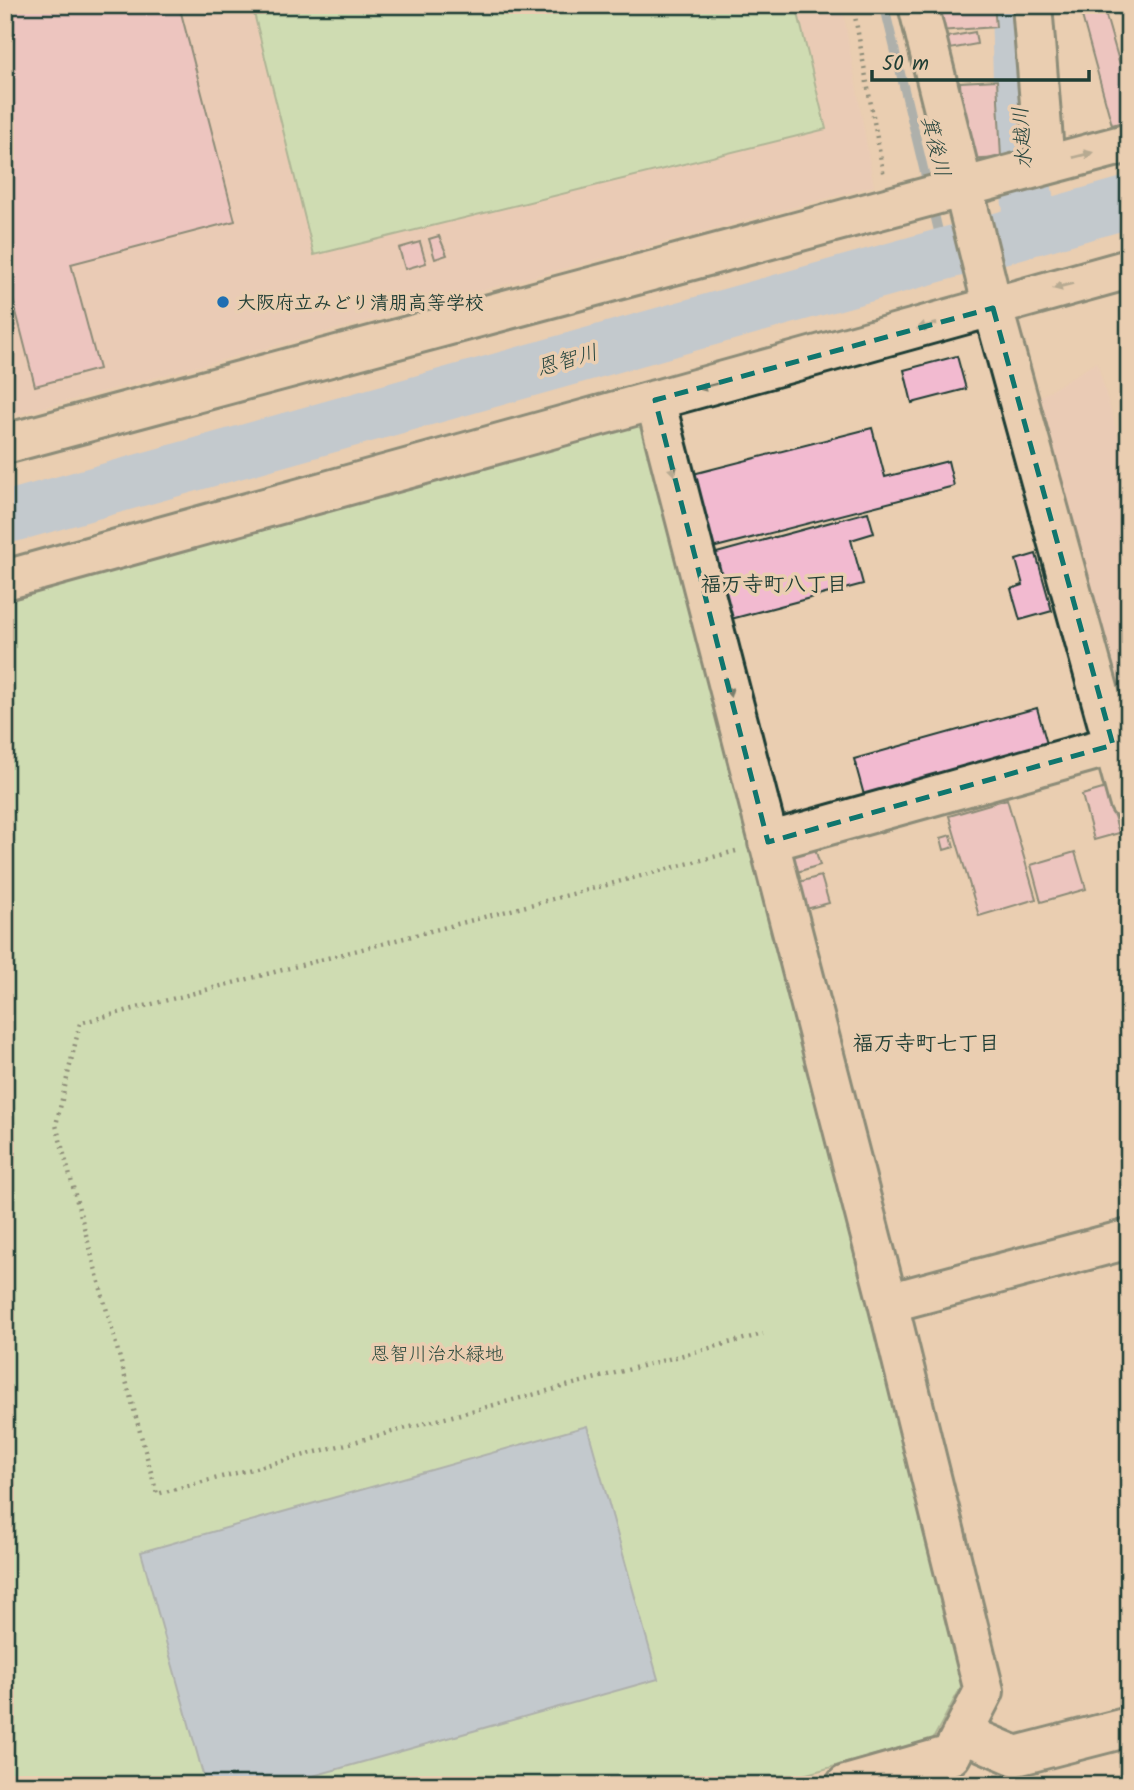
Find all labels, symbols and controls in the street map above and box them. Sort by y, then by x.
scale bar [872,38,1088,82]
text: 50 m [882,48,929,81]
water label: 水越川 [1005,105,1042,170]
water label: 箕後川 [911,112,958,181]
one-way arrow [1072,149,1094,160]
one-way arrow [1052,281,1074,292]
place label: 大阪府立みどり清朋高等学校 [237,289,484,319]
marker: 大阪府立みどり清朋高等学校 [215,294,231,310]
one-way arrow [916,321,938,332]
water label: 恩智川 [533,337,602,386]
one-way arrow [696,381,718,392]
one-way arrow [667,455,678,477]
district label: 福万寺町八丁目 [701,569,848,602]
one-way arrow [723,676,734,698]
district label: 福万寺町七丁目 [853,1028,1000,1061]
park label: 恩智川治水緑地 [370,1340,504,1370]

